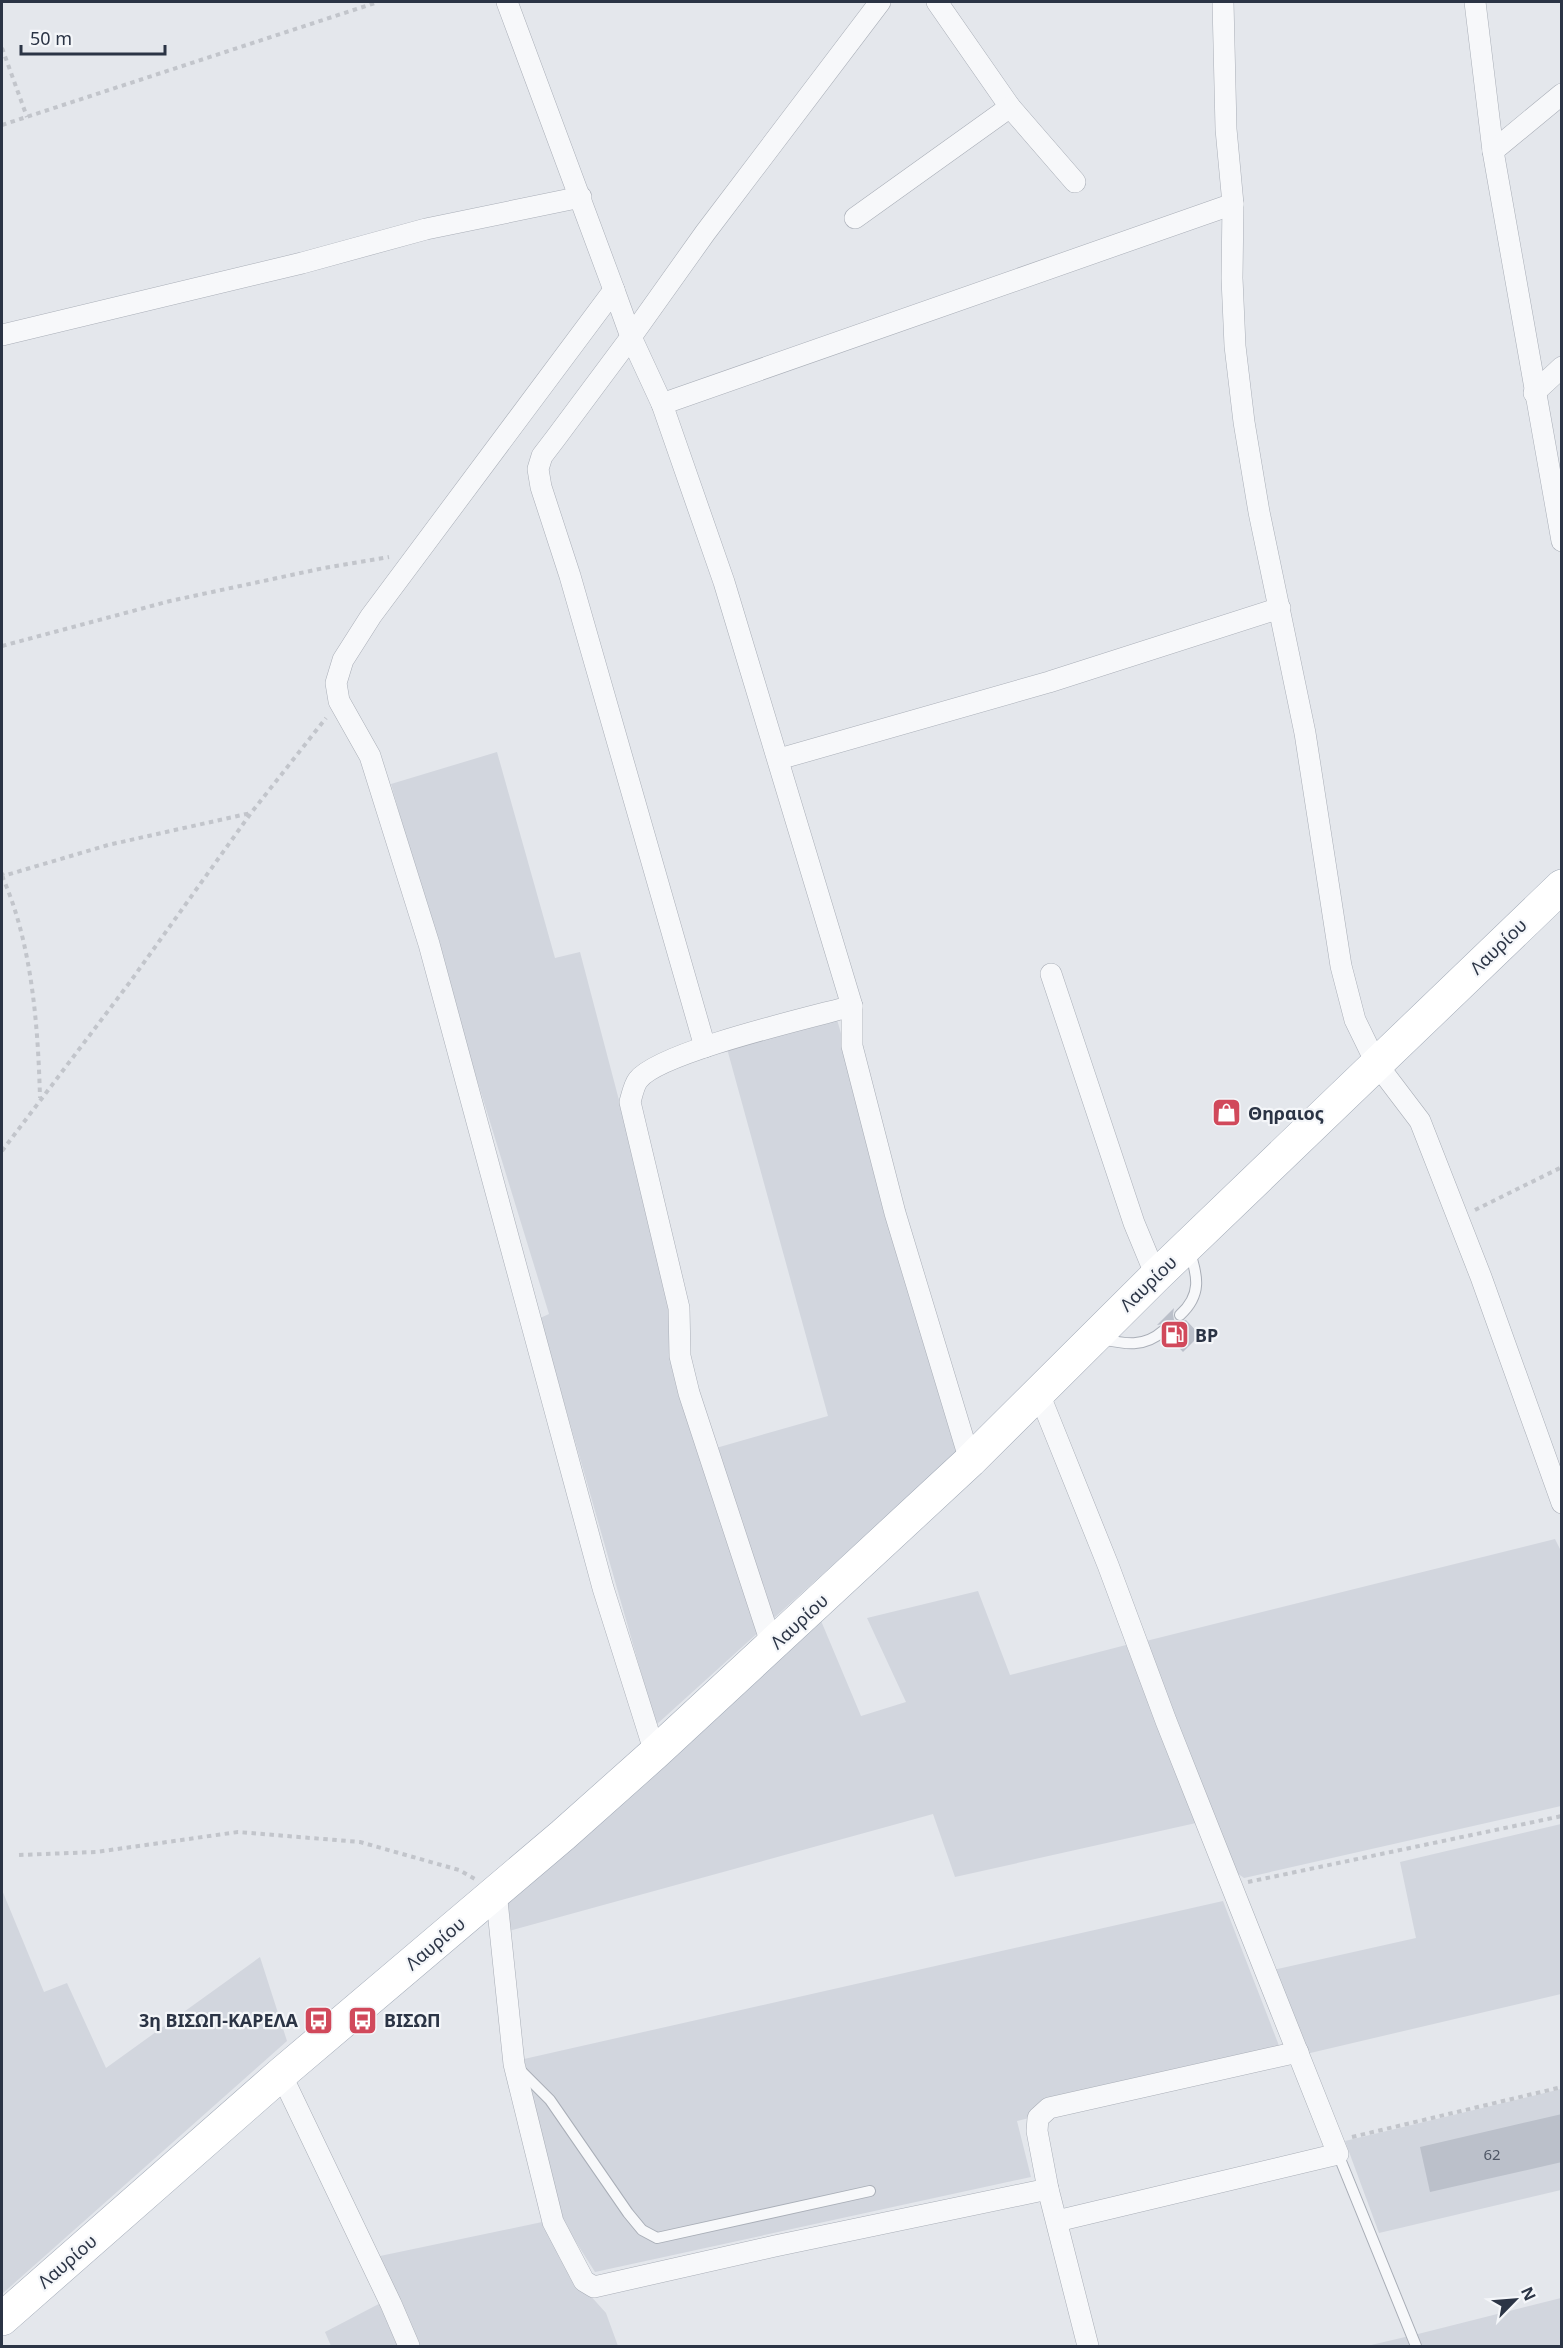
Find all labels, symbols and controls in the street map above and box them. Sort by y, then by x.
scale bar [21,18,165,56]
text: 50 m [30,26,72,50]
street label: Λαυρίου [1464,913,1532,979]
shop icon: Θηραιος [1211,1097,1243,1129]
place label: Θηραιος [1248,1101,1324,1125]
street label: Λαυρίου [1114,1250,1182,1316]
fuel station icon: BP [1158,1319,1190,1351]
place label: BP [1195,1323,1218,1347]
street label: Λαυρίου [765,1588,833,1654]
street label: Λαυρίου [400,1911,470,1975]
bus stop icon: 3η ΒΙΣΩΠ-ΚΑΡΕΛΑ [303,2004,335,2036]
bus stop icon: ΒΙΣΩΠ [347,2004,379,2036]
place label: 3η ΒΙΣΩΠ-ΚΑΡΕΛΑ [139,2008,299,2032]
place label: ΒΙΣΩΠ [384,2008,441,2032]
house number: 62 [1483,2144,1501,2164]
street label: Λαυρίου [32,2229,102,2293]
north arrow [1485,2270,1545,2330]
text: N [1516,2283,1541,2304]

